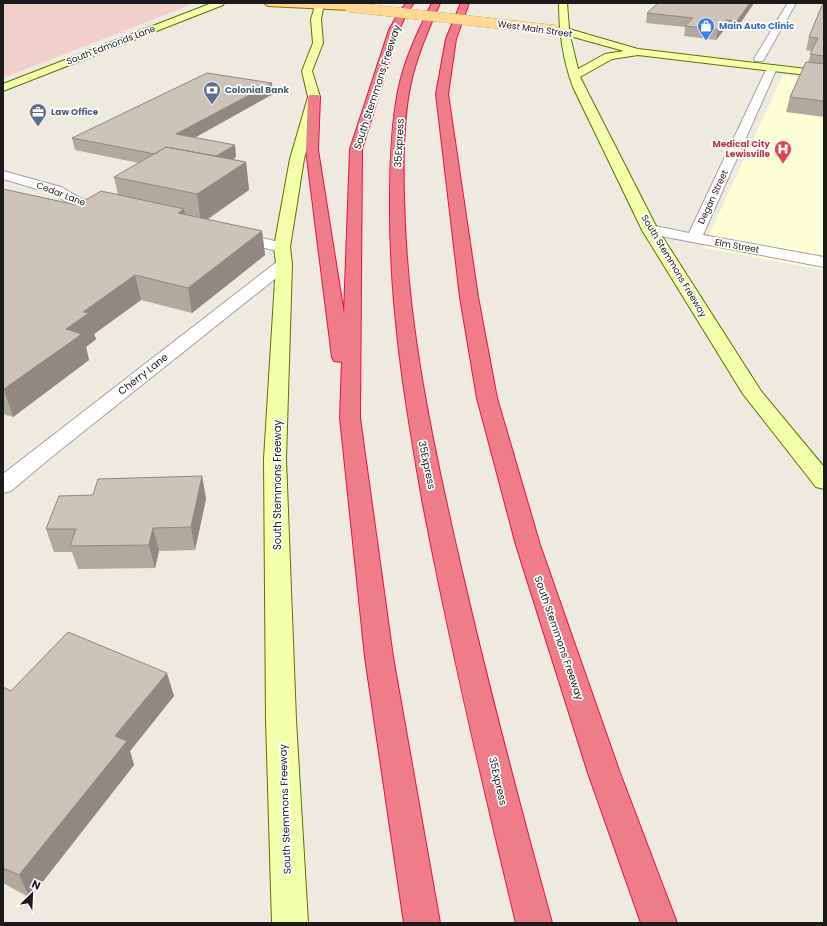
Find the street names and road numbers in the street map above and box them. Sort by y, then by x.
street label: West Main Street [497,18,573,40]
street label: South Edmonds Lane [65,22,158,67]
street label: South Stemmons Freeway [350,22,404,151]
street label: 35Express [390,118,408,168]
street label: Degan Street [695,168,731,226]
street label: Cedar Lane [35,179,88,209]
street label: South Stemmons Freeway [639,213,709,319]
street label: Elm Street [714,236,760,256]
street label: Cherry Lane [115,350,171,398]
street label: South Stemmons Freeway [270,420,285,550]
street label: 35Express [415,439,439,491]
street label: South Stemmons Freeway [531,574,587,702]
street label: South Stemmons Freeway [275,743,295,874]
street label: 35Express [485,755,511,807]

